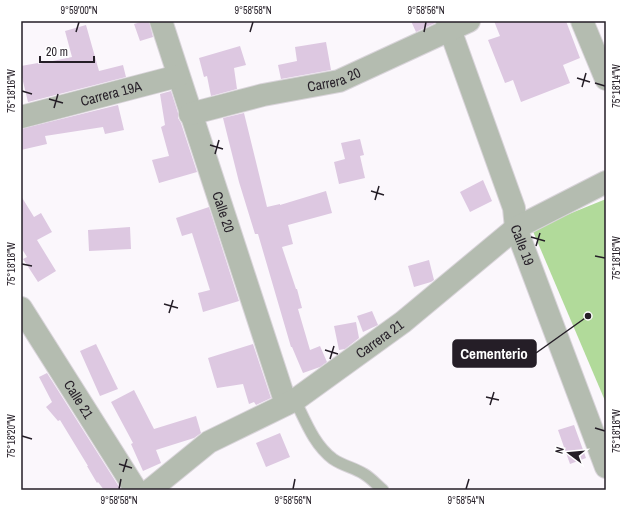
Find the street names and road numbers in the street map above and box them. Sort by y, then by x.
street label: Carrera 20 [306,63,363,96]
street label: Carrera 19A [78,77,144,110]
street label: Calle 20 [208,189,238,235]
street label: Calle 19 [507,222,538,268]
street label: Carrera 21 [352,315,408,362]
street label: Calle 21 [60,377,98,422]

